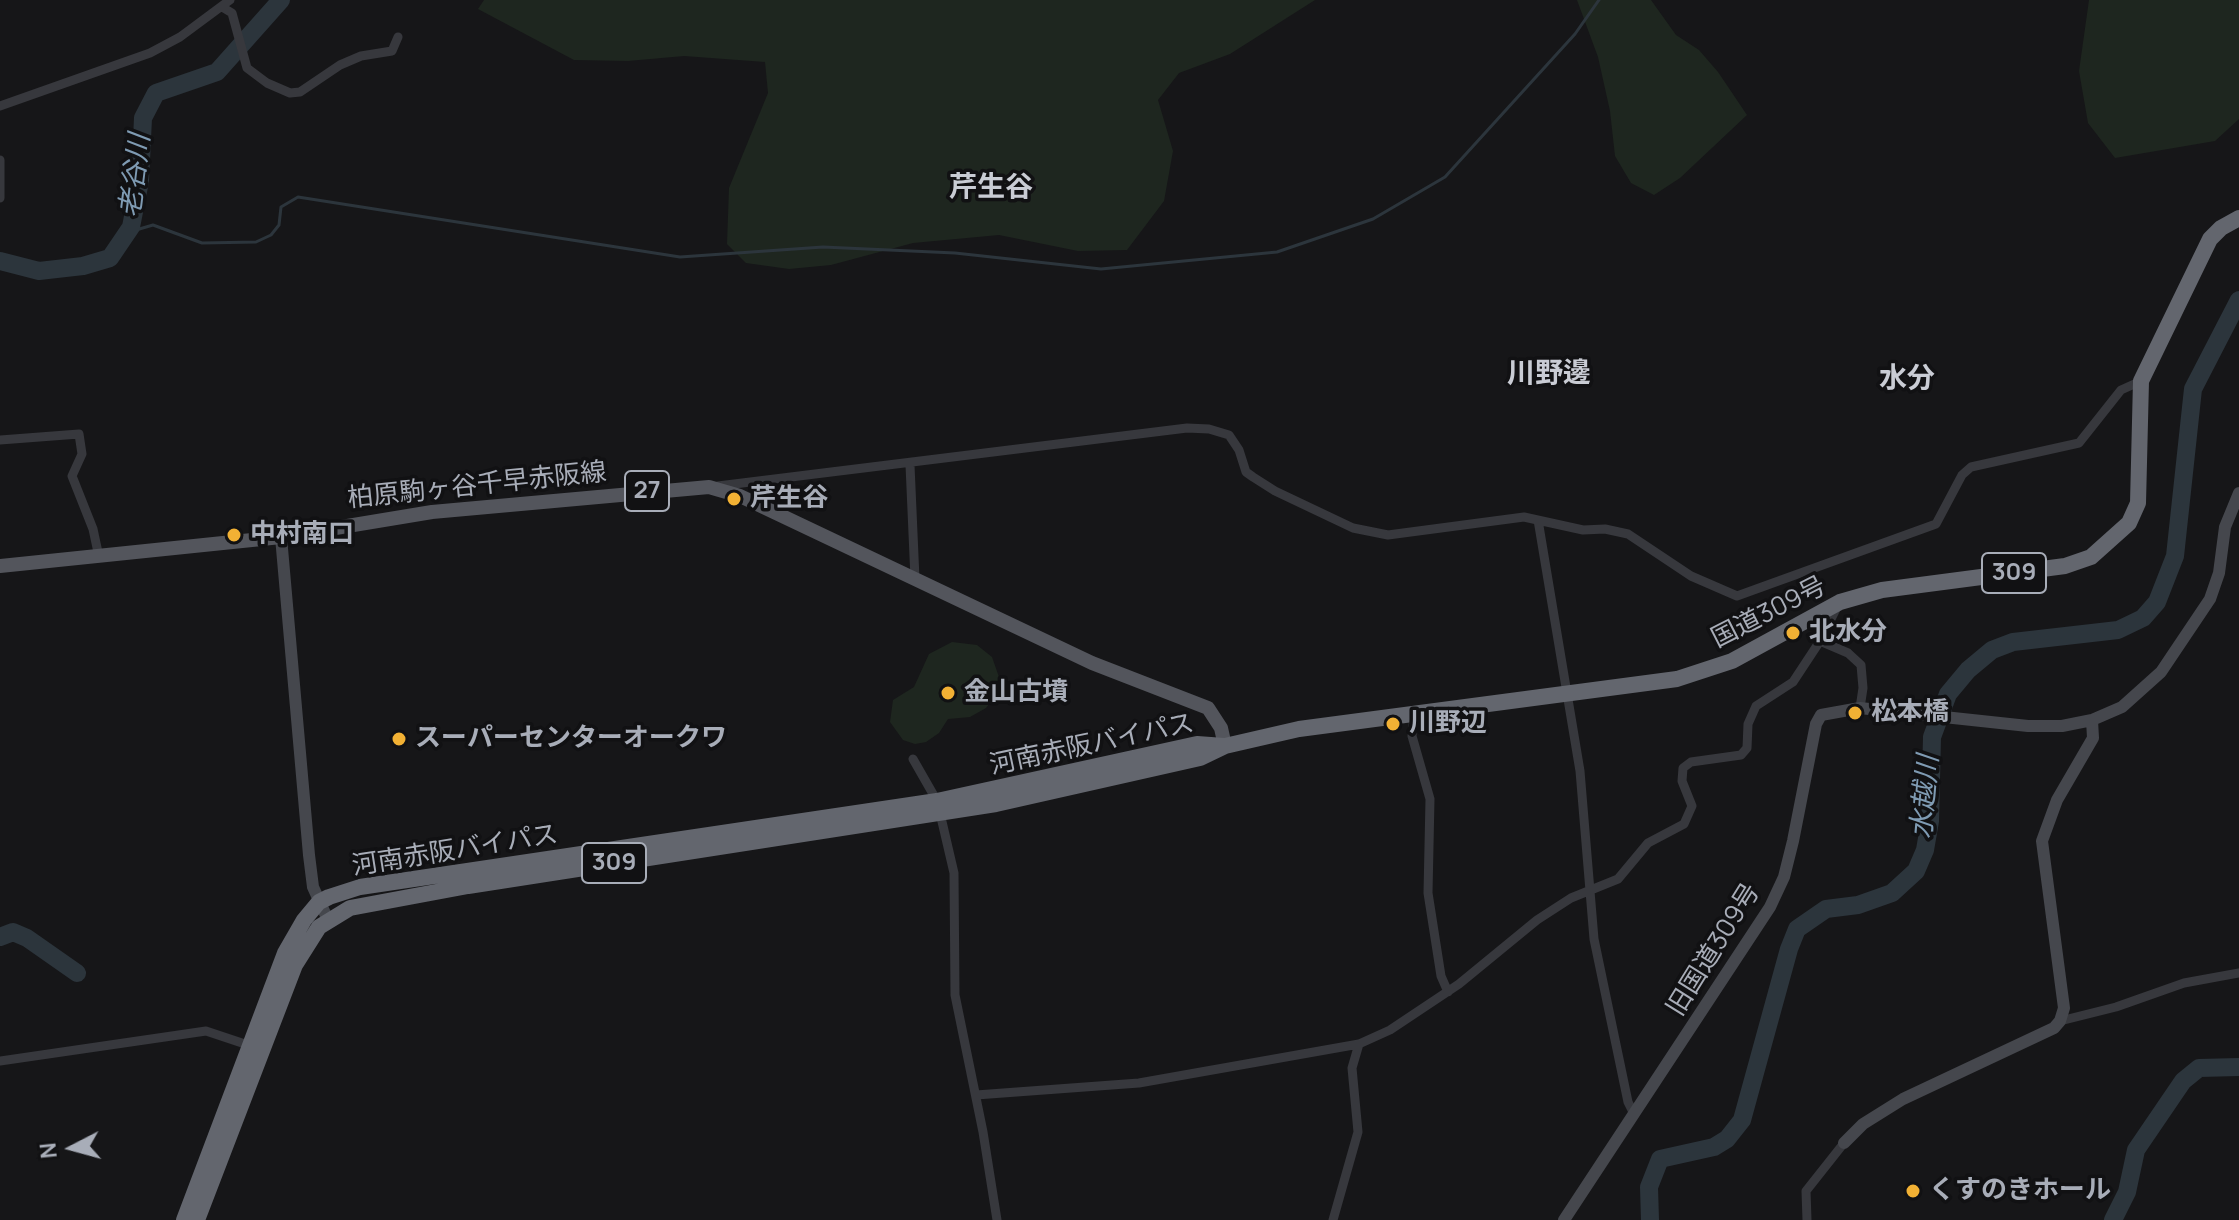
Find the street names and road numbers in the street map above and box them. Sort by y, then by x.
street label: 柏原駒ヶ谷千早赤阪線 [346,457,608,515]
road number: 27 [625,471,669,511]
road number: 309 [1982,553,2046,593]
street label: 国道309号 [1707,571,1831,655]
street label: 河南赤阪バイパス [987,708,1197,782]
street label: 河南赤阪バイパス [350,819,560,883]
road number: 309 [582,843,646,883]
street label: 旧国道309号 [1661,878,1767,1022]

